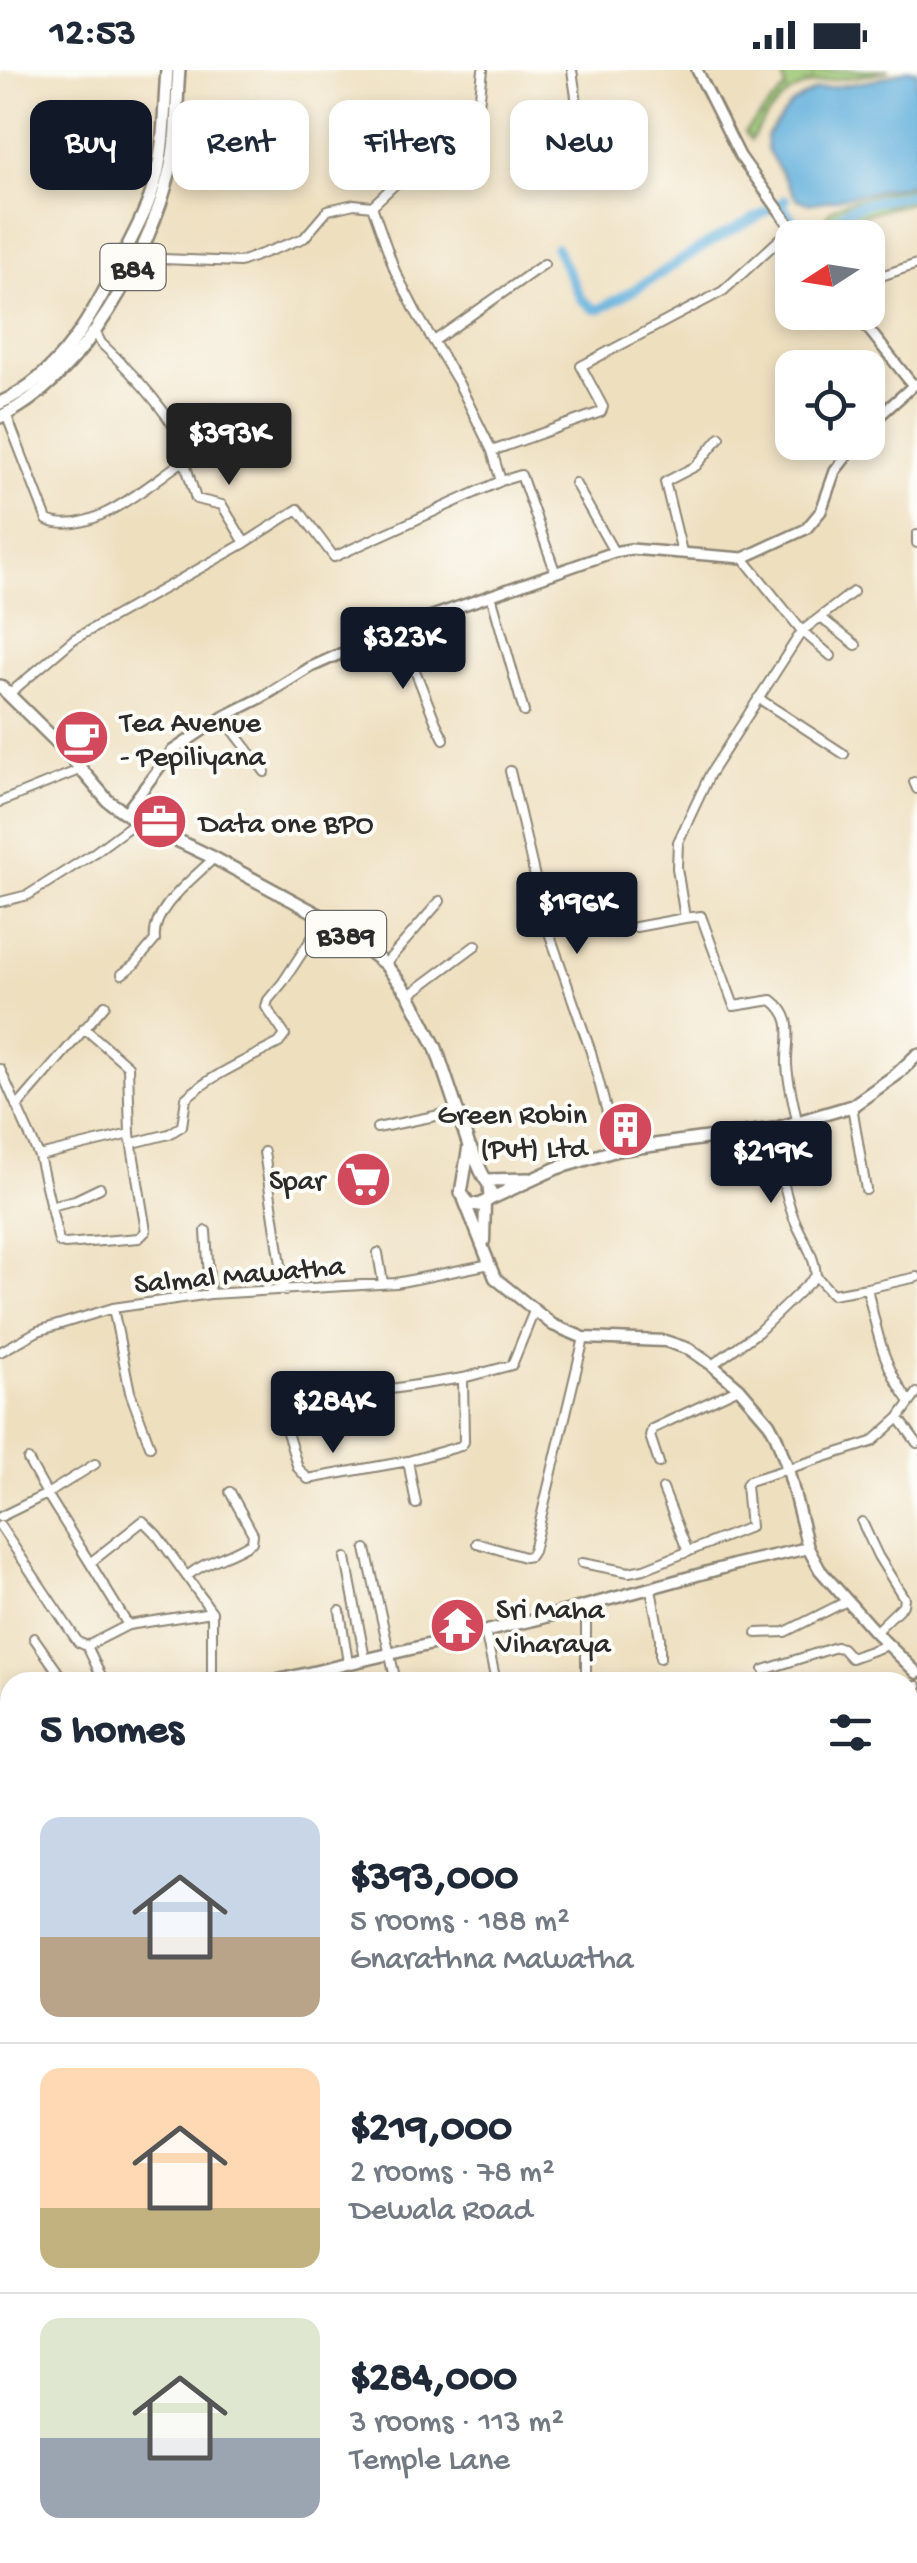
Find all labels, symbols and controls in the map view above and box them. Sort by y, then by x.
text: 12:53 [50,13,136,57]
chip: Buy [30,100,152,190]
chip: Rent [172,100,309,190]
chip: Filters [329,100,490,190]
chip: New [510,100,648,190]
north arrow [775,220,885,330]
map controls [775,220,885,460]
road number: B84 [100,244,166,290]
button: locate [775,350,885,460]
pin: $393K [159,403,299,488]
text: $393K [188,416,270,454]
pin: $323K [333,607,473,692]
text: $323K [363,620,443,658]
cafe icon: Tea Avenue - Pepiliyana [51,708,111,768]
place label: Tea Avenue - Pepiliyana [118,708,267,777]
office icon: Data one BPO [130,792,190,852]
place label: Data one BPO [197,809,374,844]
pin: $196K [507,872,647,957]
text: $196K [538,885,616,923]
road number: B389 [306,911,386,957]
place label: Green Robin (Pvt) Ltd [437,1100,589,1169]
building icon: Green Robin (Pvt) Ltd [596,1100,656,1160]
pin: $219K [701,1121,841,1206]
text: $219K [733,1134,809,1172]
supermarket icon: Spar [334,1149,394,1209]
place label: Spar [269,1166,327,1201]
street label: Salmal Mawatha [133,1251,347,1304]
pin: $284K [263,1371,403,1456]
text: $284K [293,1384,373,1422]
temple icon: Sri Maha Viharaya [427,1595,487,1655]
place label: Sri Maha Viharaya [495,1595,612,1664]
icon: filters [823,1705,878,1760]
text: 5 homes [40,1708,183,1757]
text: $393,000 [350,1855,518,1904]
icon: home [120,1857,240,1977]
text: 5 rooms · 188 m² [350,1904,570,1942]
text: Gnarathna Mawatha [350,1942,634,1980]
text: $219,000 [350,2106,512,2155]
icon: home [120,2108,240,2228]
text: 2 rooms · 78 m² [350,2155,555,2193]
text: Dewala Road [350,2193,532,2231]
text: $284,000 [350,2356,517,2405]
icon: home [120,2358,240,2478]
text: 3 rooms · 113 m² [350,2405,564,2443]
text: Temple Lane [350,2443,510,2481]

